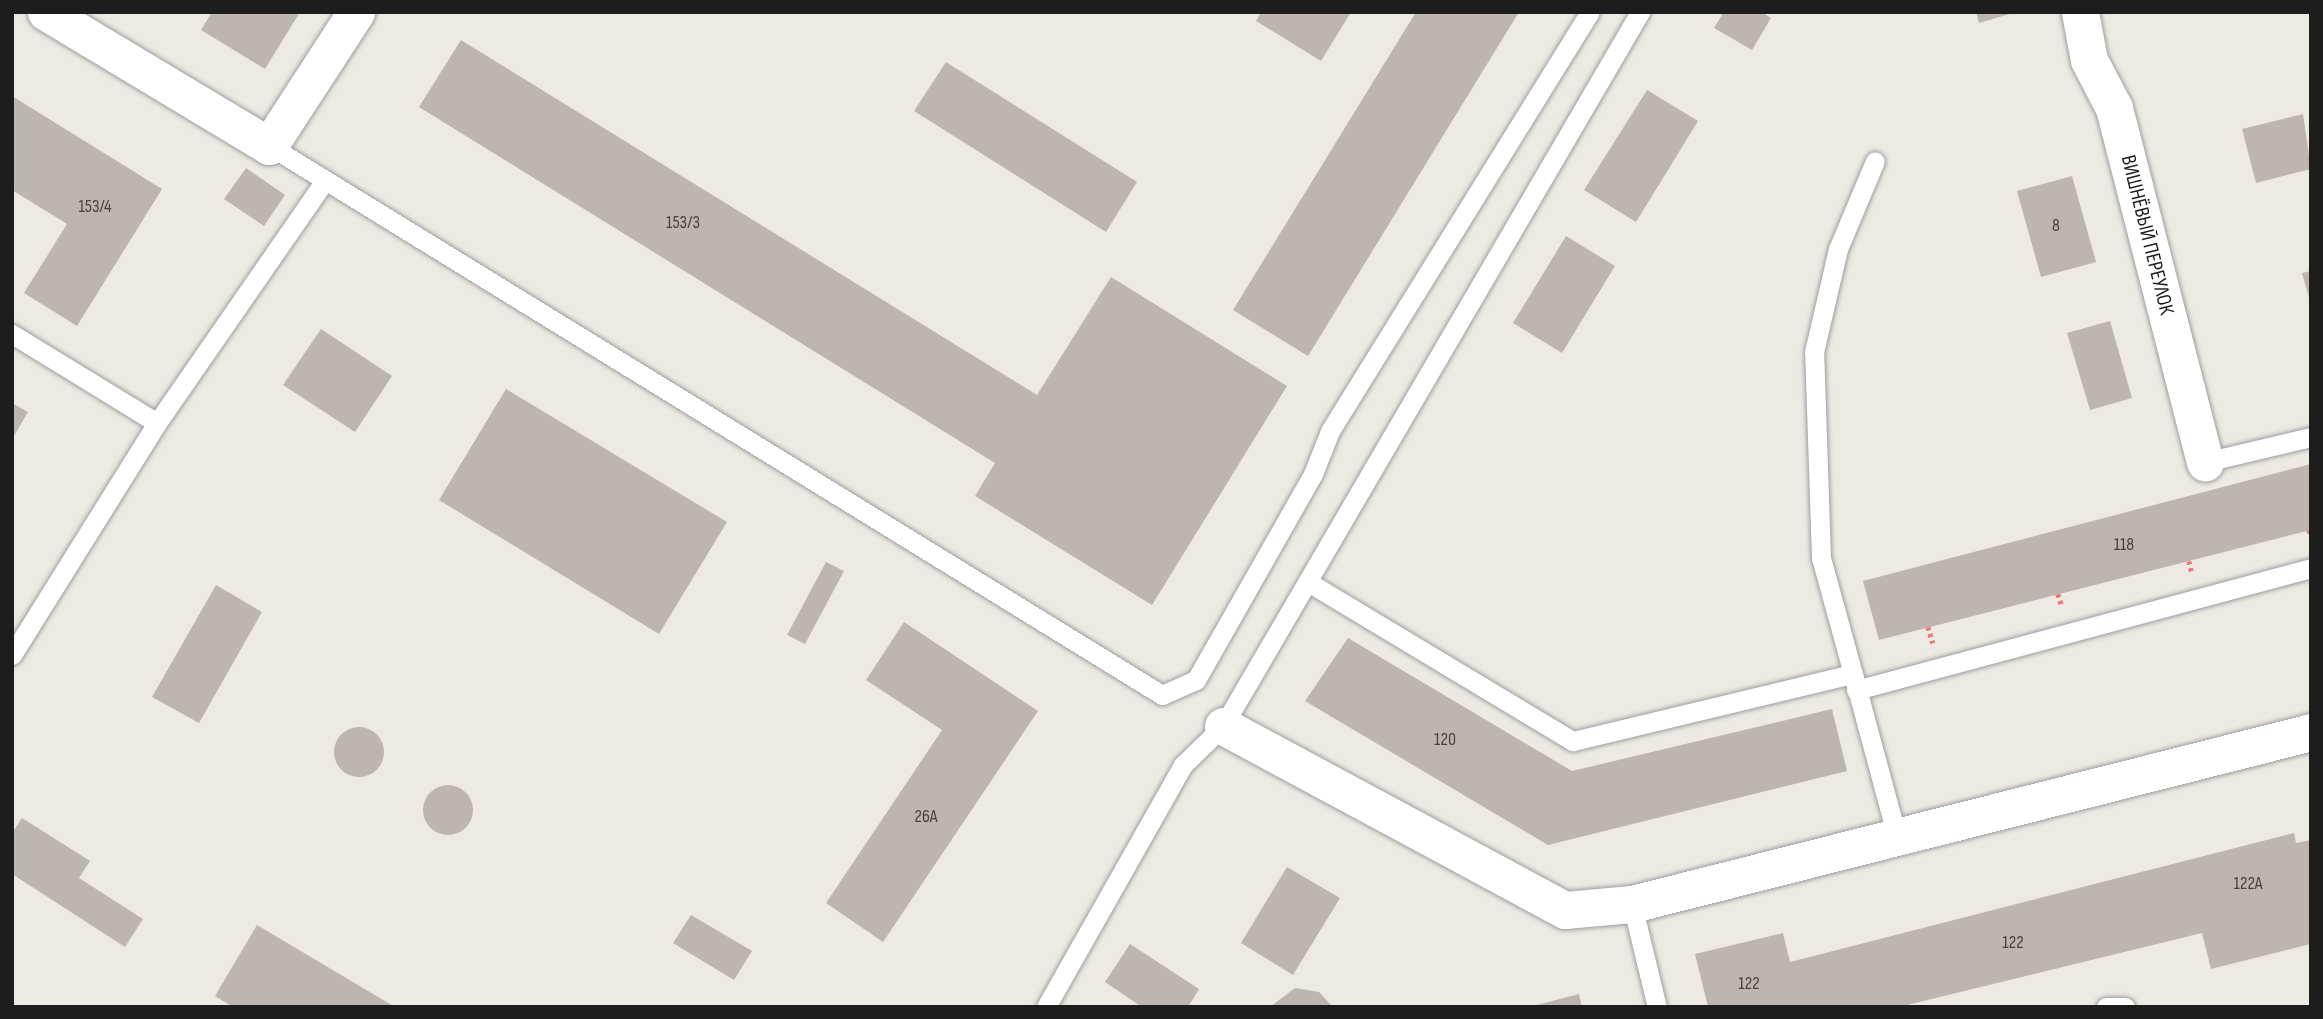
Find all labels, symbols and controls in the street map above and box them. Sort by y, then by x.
street label: ВИШНЁВЫЙ ПЕРЕУЛОК [2115,153,2179,317]
house number: 153/4 [78,196,112,218]
house number: 153/3 [666,212,700,234]
house number: 8 [2052,215,2060,237]
house number: 118 [2114,534,2134,556]
house number: 120 [1434,729,1456,751]
house number: 26А [914,806,938,828]
house number: 122А [2233,873,2263,895]
house number: 122 [2002,932,2024,954]
house number: 122 [1738,973,1760,995]

